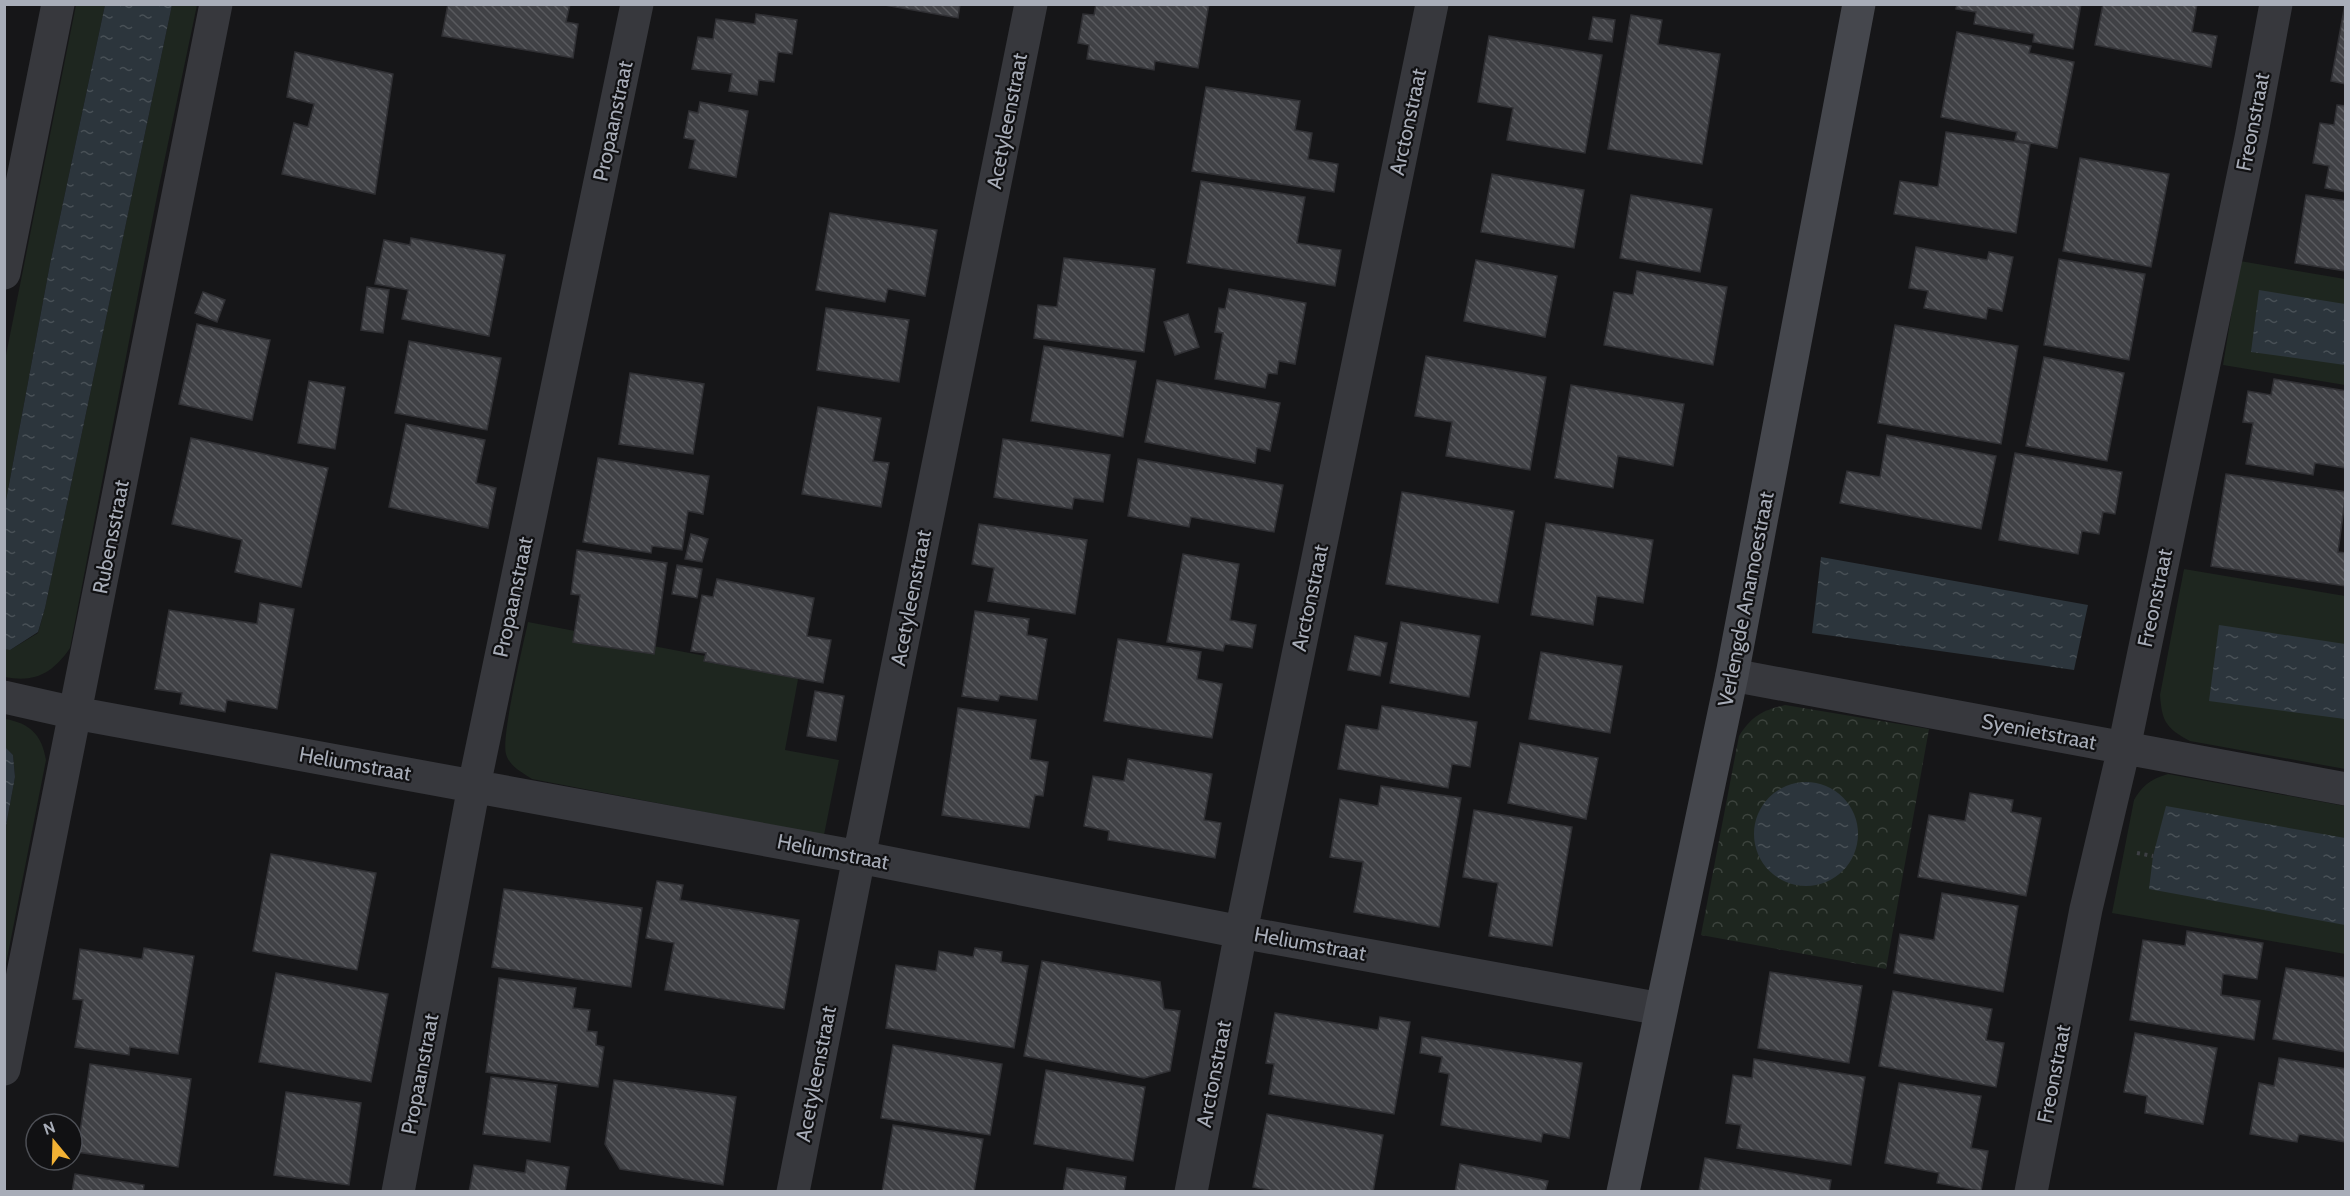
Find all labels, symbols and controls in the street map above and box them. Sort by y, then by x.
street label: Acetyleenstraat [981,51,1032,191]
street label: Propaanstraat [588,58,637,183]
street label: Arctonstraat [1384,66,1431,178]
street label: Freonstraat [2231,71,2274,173]
street label: Rubensstraat [87,478,134,596]
street label: Verlengde Anamoestraat [1712,489,1779,709]
street label: Acetyleenstraat [885,528,936,668]
street label: Propaanstraat [488,534,537,659]
street label: Arctonstraat [1286,542,1333,654]
street label: Freonstraat [2132,547,2177,649]
street label: Syenietstraat [1980,708,2099,755]
street label: Heliumstraat [297,741,413,786]
street label: Heliumstraat [775,828,891,875]
street label: Heliumstraat [1252,921,1368,966]
street label: Acetyleenstraat [790,1004,841,1144]
street label: Propaanstraat [396,1011,443,1136]
street label: Arctonstraat [1191,1018,1236,1129]
street label: Freonstraat [2032,1023,2075,1125]
north arrow [24,1112,84,1172]
text: N [41,1117,58,1139]

